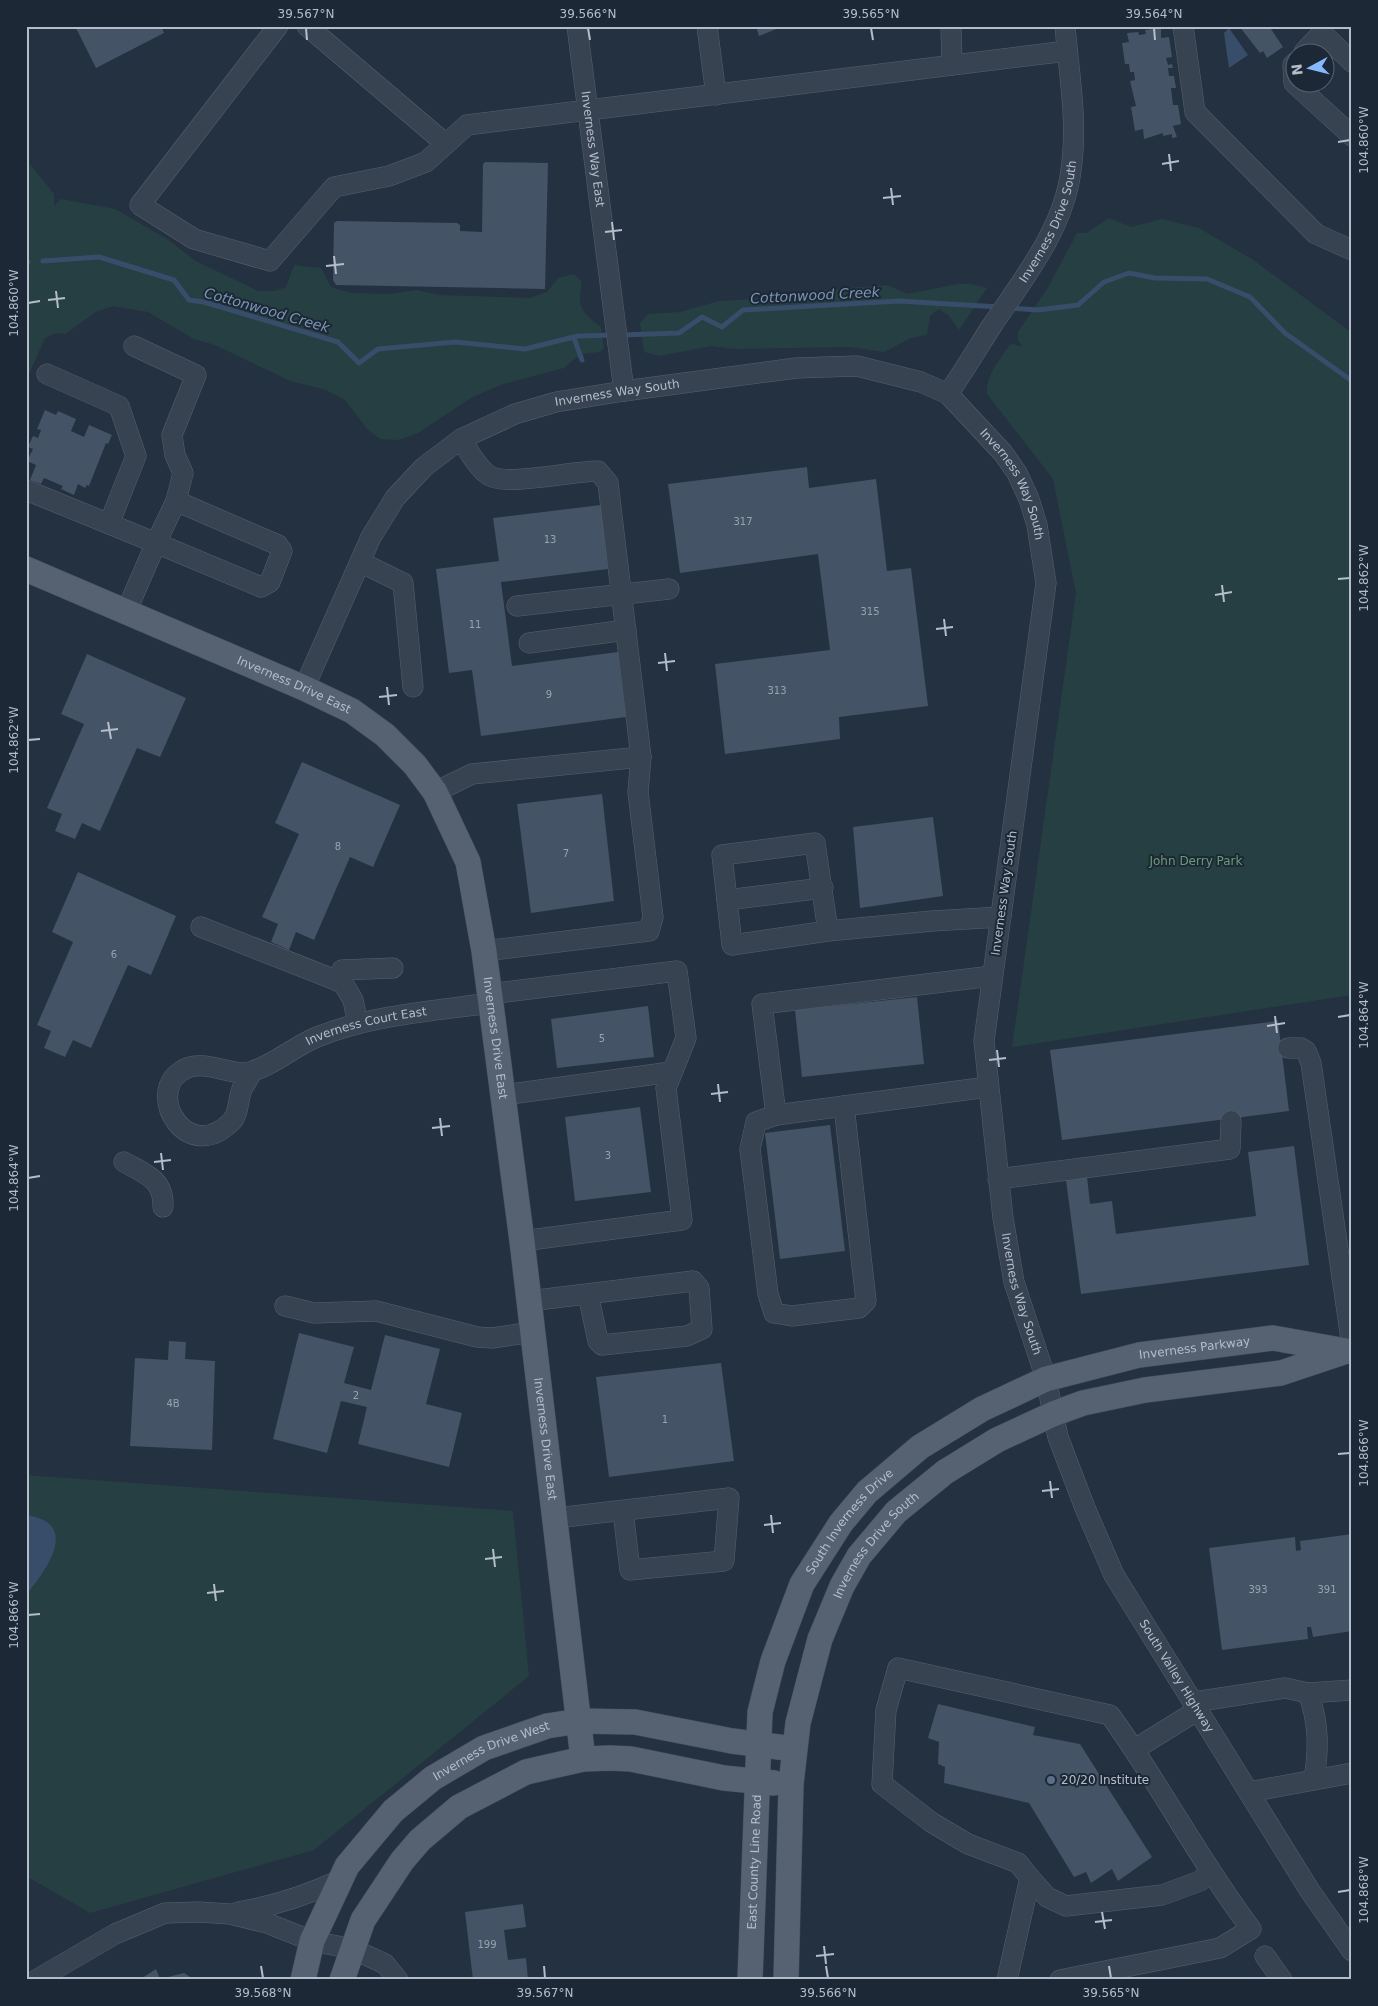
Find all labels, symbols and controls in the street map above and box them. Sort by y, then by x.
text: 39.567°N [278,7,334,21]
text: 39.566°N [560,7,616,21]
text: 39.565°N [843,7,899,21]
text: 39.564°N [1126,7,1182,21]
north arrow [1286,42,1336,92]
text: N [1288,63,1306,76]
street label: Inverness Way East [578,90,607,208]
text: 104.860°W [1357,106,1371,174]
street label: Inverness Drive South [1016,160,1079,285]
text: 104.860°W [7,269,21,337]
water label: Cottonwood Creek [203,284,332,336]
water label: Cottonwood Creek [750,284,881,306]
street label: Inverness Way South [554,377,681,409]
street label: Inverness Way South [977,426,1046,541]
house number: 317 [733,516,753,527]
house number: 13 [544,534,556,545]
text: 104.862°W [1357,544,1371,612]
house number: 315 [860,606,880,617]
house number: 11 [469,619,481,630]
street label: Inverness Drive East [235,653,354,717]
house number: 313 [767,685,787,696]
house number: 9 [546,689,552,700]
text: 104.862°W [7,706,21,774]
street label: Inverness Way South [988,830,1020,956]
house number: 8 [335,841,341,852]
house number: 7 [563,848,569,859]
park label: John Derry Park [1148,854,1243,868]
house number: 6 [111,949,117,960]
street label: Inverness Drive East [480,976,510,1100]
text: 104.864°W [1357,981,1371,1049]
street label: Inverness Court East [303,1004,428,1048]
house number: 5 [599,1033,605,1044]
text: 104.864°W [7,1144,21,1212]
house number: 3 [605,1150,611,1161]
street label: Inverness Way South [999,1232,1045,1357]
street label: Inverness Parkway [1138,1334,1251,1362]
street label: Inverness Drive East [531,1377,560,1501]
house number: 2 [353,1390,359,1401]
house number: 4B [166,1398,180,1409]
house number: 1 [662,1414,668,1425]
text: 104.866°W [1357,1419,1371,1487]
street label: South Inverness Drive [803,1466,896,1577]
street label: Inverness Drive South [831,1489,922,1601]
text: 104.866°W [7,1581,21,1649]
house number: 393 [1248,1584,1268,1595]
house number: 391 [1317,1584,1337,1595]
street label: South Valley Highway [1136,1617,1217,1735]
street label: Inverness Drive West [430,1719,552,1783]
place label: 20/20 Institute [1061,1773,1149,1787]
marker: 20/20 Institute [1045,1774,1057,1786]
street label: East County Line Road [745,1794,764,1930]
text: 104.868°W [1357,1856,1371,1924]
house number: 199 [477,1939,497,1950]
text: 39.568°N [235,1986,291,2000]
text: 39.567°N [517,1986,573,2000]
text: 39.566°N [800,1986,856,2000]
text: 39.565°N [1083,1986,1139,2000]

